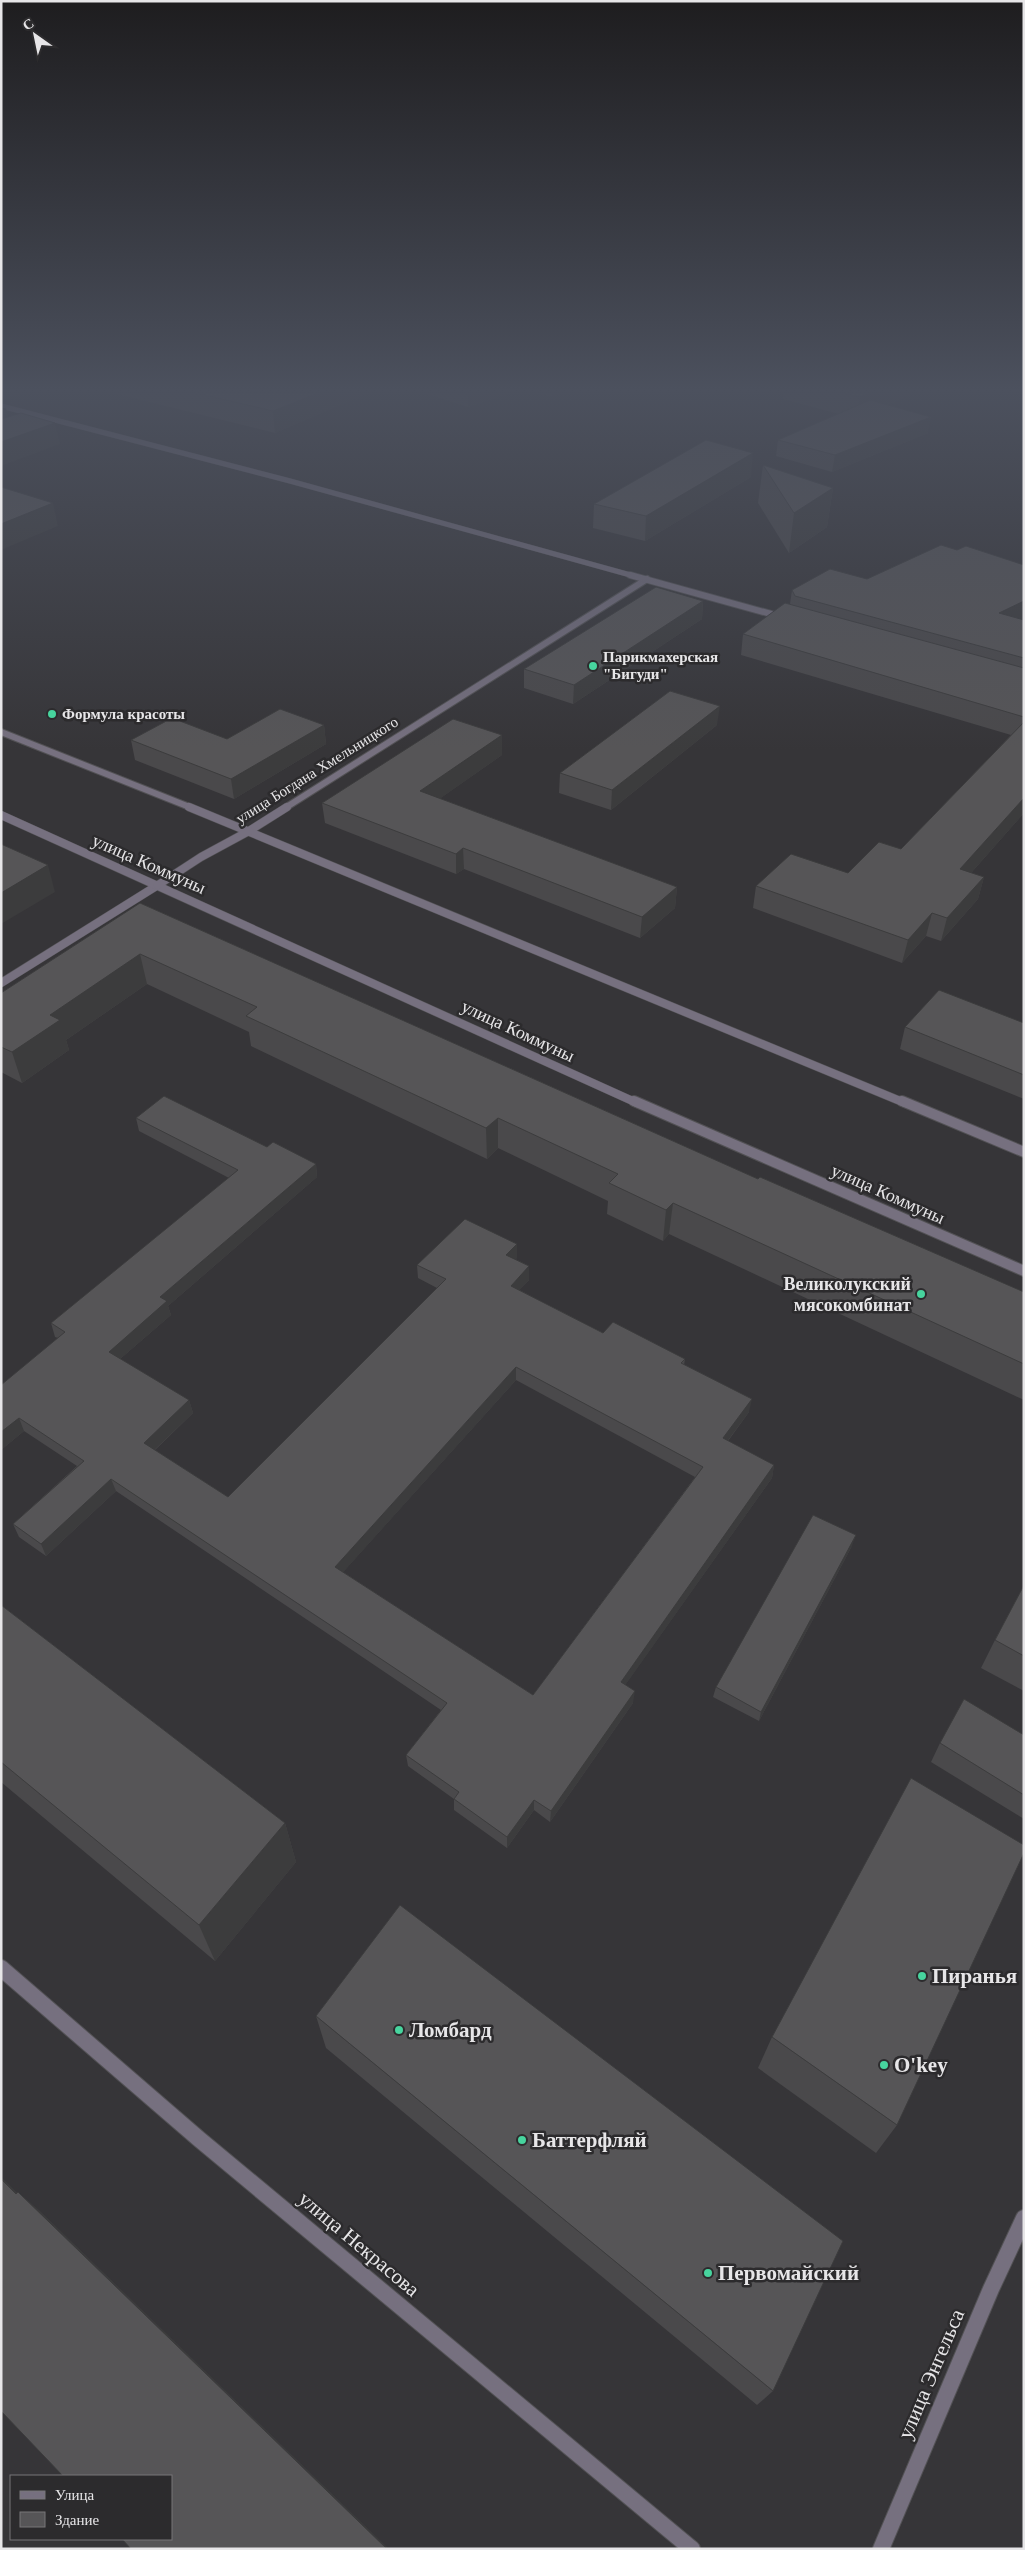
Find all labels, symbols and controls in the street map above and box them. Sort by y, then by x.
north arrow [10,10,60,60]
text: С [20,15,37,34]
place label: Парикмахерская "Бигуди" [603,649,718,682]
marker: Парикмахерская "Бигуди" [587,660,599,672]
place label: Формула красоты [62,706,185,722]
marker: Формула красоты [46,708,58,720]
street label: улица Богдана Хмельницкого [233,713,401,827]
street label: улица Коммуны [89,830,209,898]
street label: улица Коммуны [458,996,578,1066]
street label: улица Коммуны [828,1160,948,1228]
place label: Великолукский мясокомбинат [784,1274,911,1315]
marker: Великолукский мясокомбинат [915,1288,927,1300]
place label: Пиранья [932,1964,1017,1988]
marker: Пиранья [916,1970,928,1982]
place label: Ломбард [409,2018,492,2042]
marker: Ломбард [393,2024,405,2036]
place label: O'key [894,2053,948,2077]
marker: O'key [878,2059,890,2071]
place label: Баттерфляй [532,2128,647,2152]
marker: Баттерфляй [516,2134,528,2146]
street label: улица Некрасова [294,2186,425,2302]
place label: Первомайский [718,2261,859,2285]
marker: Первомайский [702,2267,714,2279]
street label: улица Энгельса [893,2305,969,2443]
legend [10,2475,172,2540]
text: Улица [55,2487,94,2503]
text: Здание [55,2512,99,2528]

